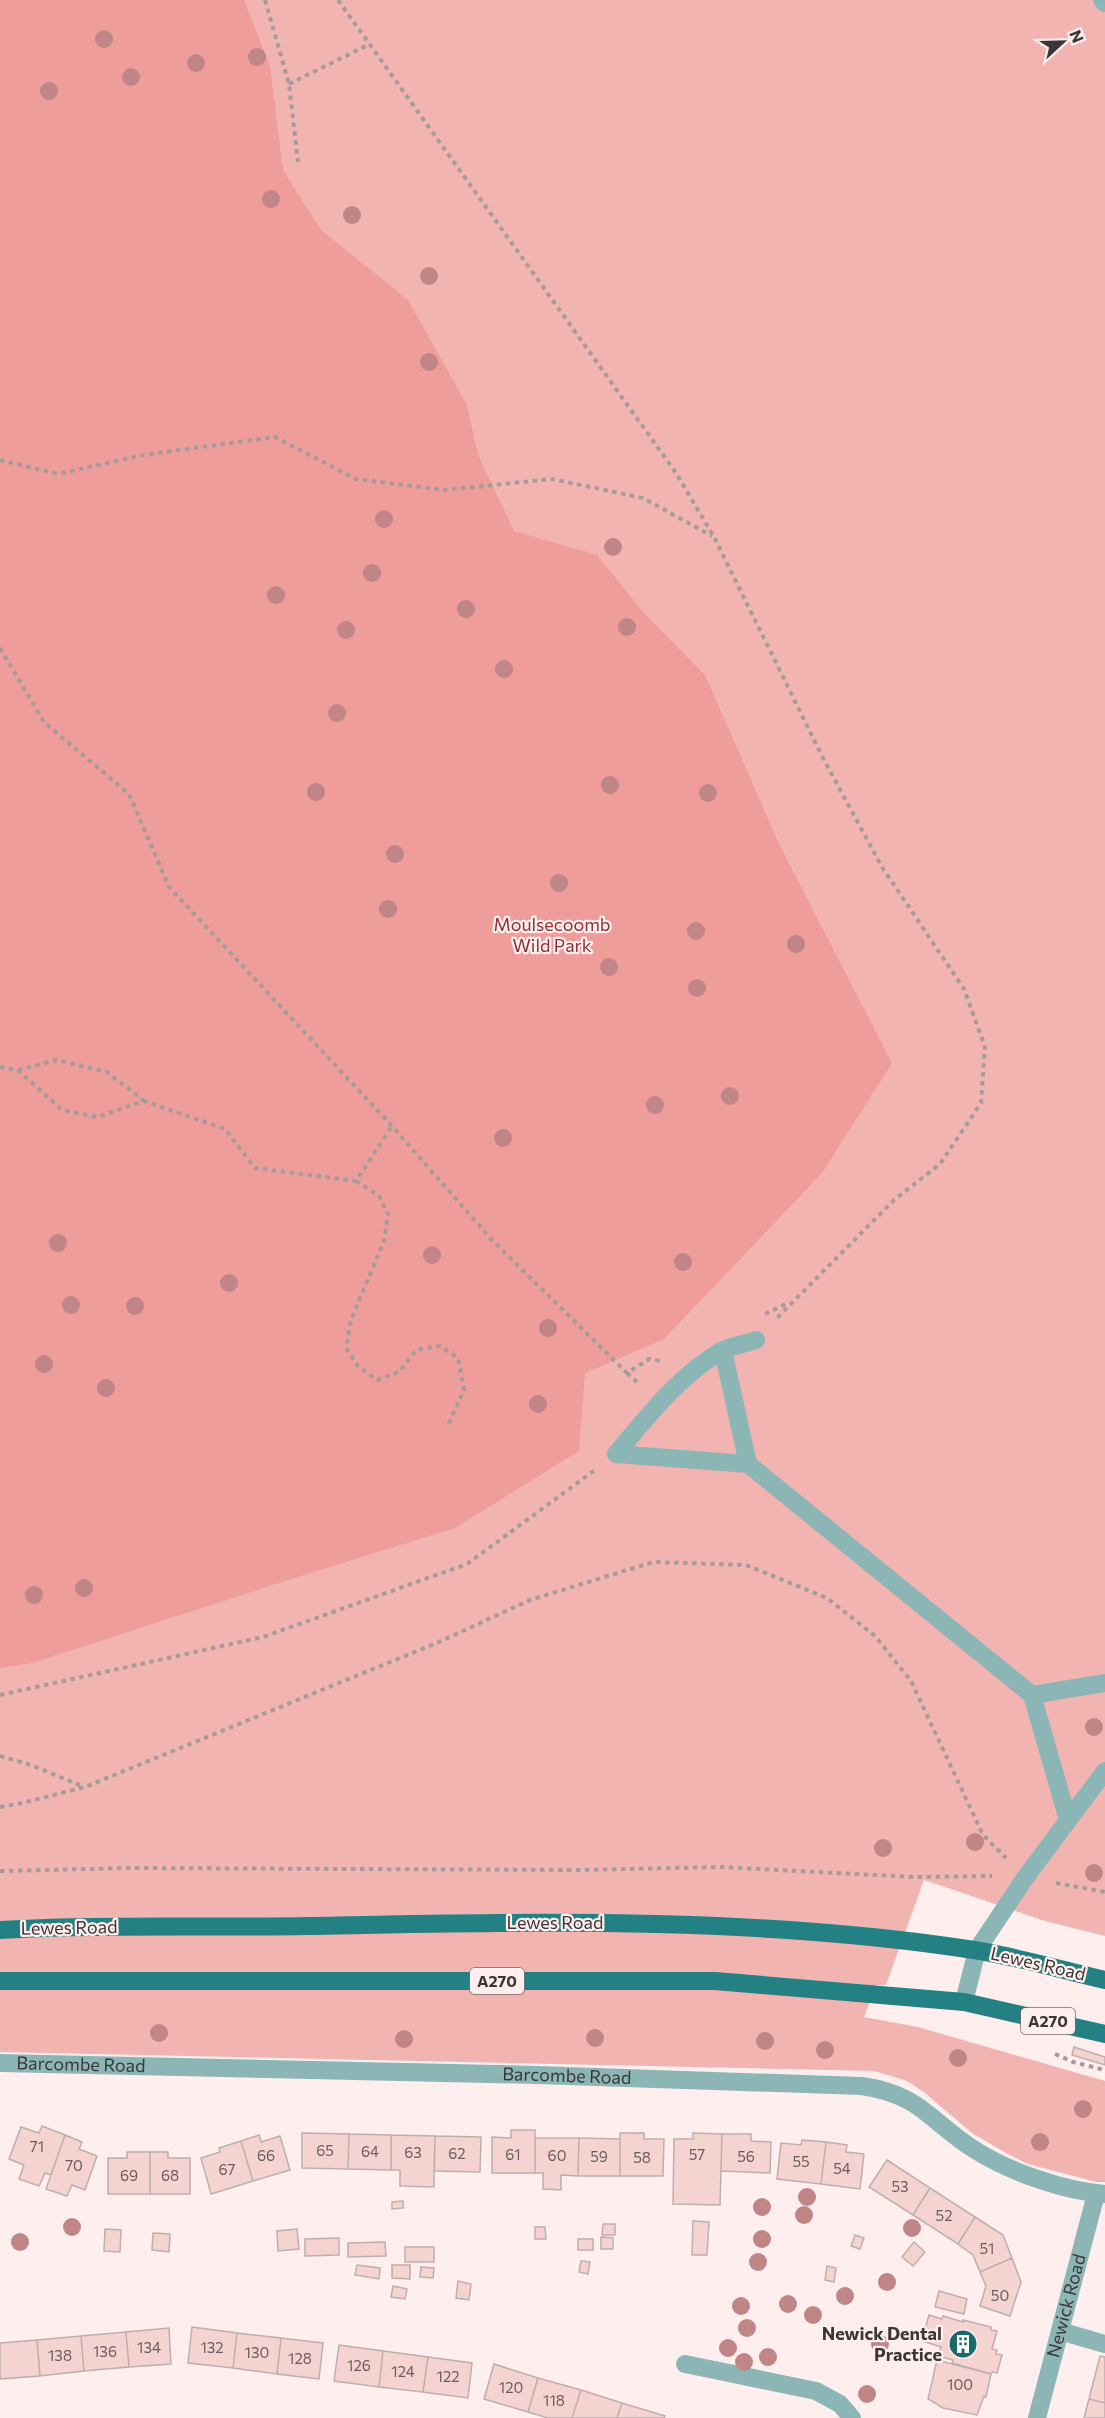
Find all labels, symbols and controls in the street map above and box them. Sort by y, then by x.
north arrow [1033,12,1093,72]
text: N [1066,27,1088,45]
park label: Moulsecoomb Wild Park [493,913,611,956]
street label: Lewes Road [507,1911,603,1933]
street label: Lewes Road [20,1915,118,1939]
street label: Lewes Road [989,1941,1088,1985]
road number: A270 [470,1968,524,1994]
road number: A270 [1021,2008,1075,2034]
street label: Barcombe Road [16,2051,146,2076]
street label: Barcombe Road [502,2062,632,2088]
house number: 71 [30,2137,44,2155]
house number: 65 [316,2141,334,2159]
house number: 64 [361,2142,379,2160]
house number: 63 [404,2143,422,2161]
house number: 62 [448,2144,466,2162]
house number: 61 [505,2145,521,2163]
house number: 57 [689,2145,705,2163]
house number: 66 [257,2146,275,2164]
house number: 60 [548,2146,566,2164]
house number: 59 [590,2147,608,2165]
house number: 56 [737,2147,755,2165]
house number: 58 [633,2148,651,2166]
house number: 55 [792,2152,810,2170]
house number: 70 [65,2156,83,2174]
house number: 54 [833,2159,851,2177]
house number: 67 [219,2160,236,2178]
house number: 69 [120,2166,138,2184]
house number: 68 [161,2166,179,2184]
house number: 53 [891,2177,909,2195]
house number: 52 [936,2206,952,2224]
house number: 51 [979,2239,995,2257]
street label: Newick Road [1041,2251,1090,2360]
house number: 50 [991,2286,1009,2304]
place label: Newick Dental Practice [822,2322,942,2365]
building icon: Newick Dental Practice [947,2328,979,2360]
house number: 134 [137,2338,161,2356]
house number: 132 [200,2338,224,2356]
house number: 136 [93,2342,117,2360]
house number: 130 [245,2343,269,2361]
house number: 138 [48,2346,72,2364]
house number: 128 [288,2349,312,2367]
house number: 126 [347,2356,371,2374]
house number: 124 [391,2362,415,2380]
house number: 122 [436,2367,460,2385]
house number: 100 [947,2375,973,2393]
house number: 120 [499,2378,523,2396]
house number: 118 [543,2391,565,2409]

